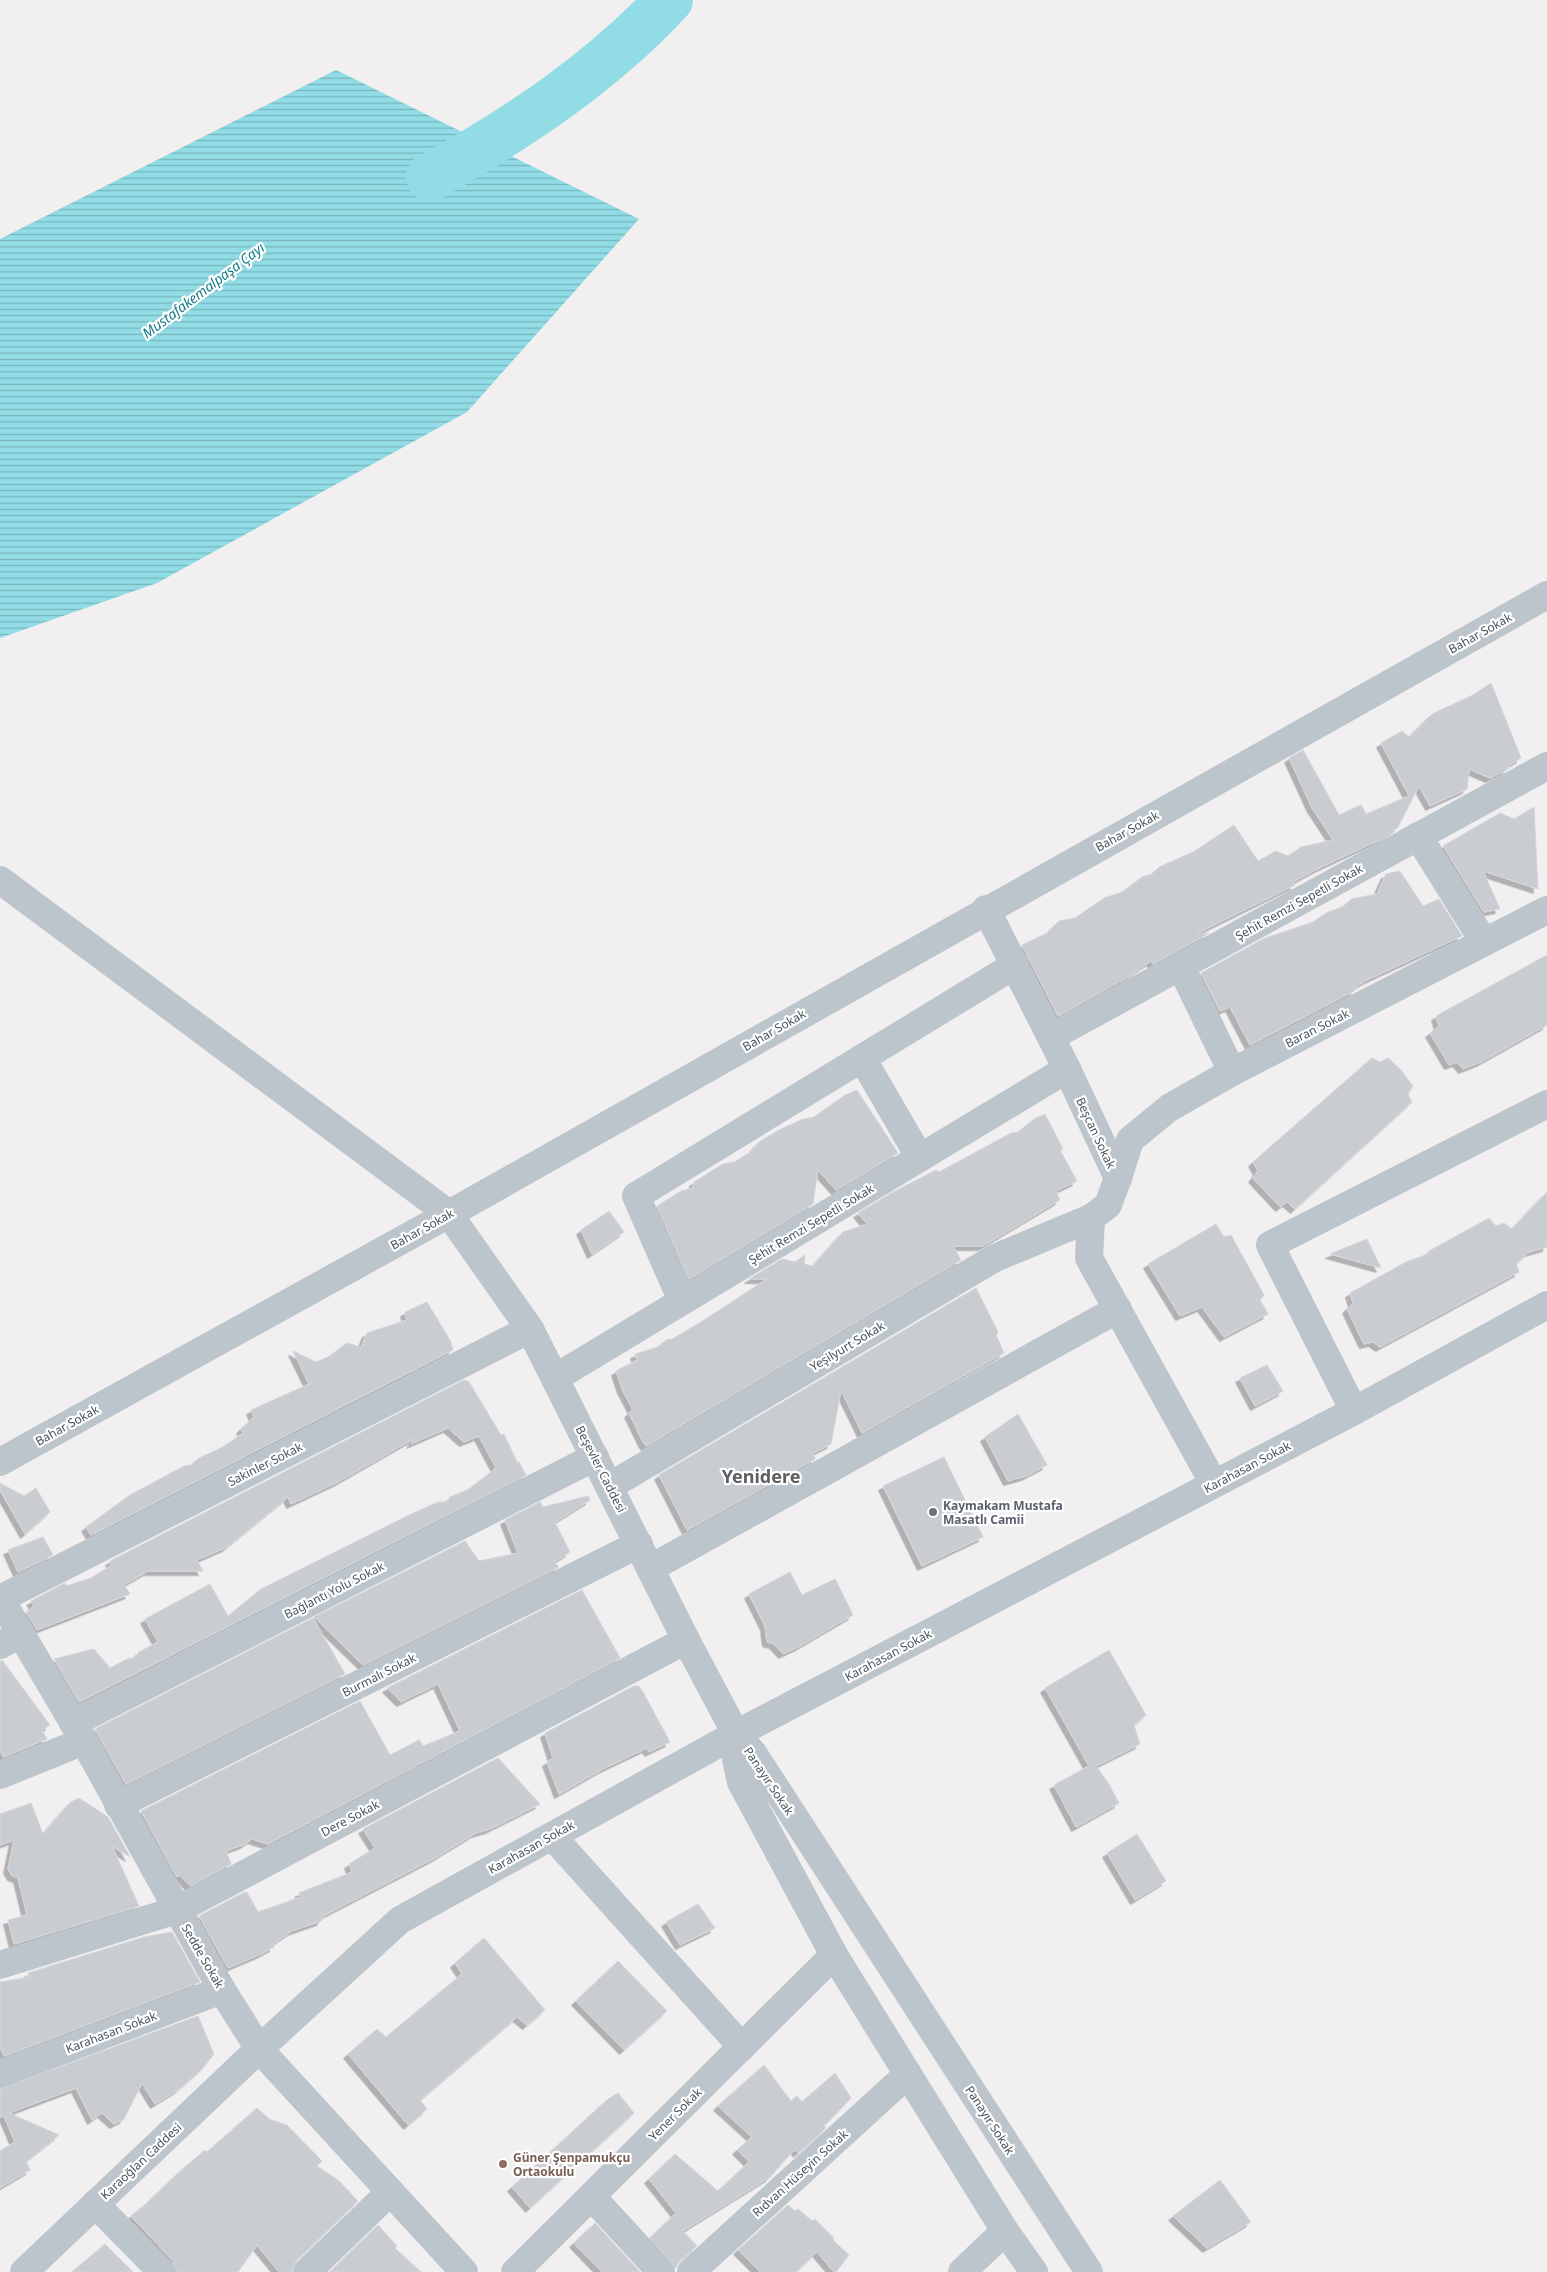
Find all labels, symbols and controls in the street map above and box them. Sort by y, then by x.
water label: Mustafakemalpaşa Çayı [138,238,268,342]
street label: Bahar Sokak [1445,608,1515,657]
street label: Bahar Sokak [1092,806,1162,855]
street label: Şehit Remzi Sepetli Sokak [1232,860,1366,944]
street label: Baran Sokak [1282,1004,1353,1051]
street label: Bahar Sokak [739,1005,809,1055]
street label: Beşcan Sokak [1072,1095,1120,1172]
street label: Şehit Remzi Sepetli Sokak [745,1180,877,1268]
street label: Bahar Sokak [387,1204,457,1253]
street label: Yeşilyurt Sokak [807,1317,888,1375]
street label: Bahar Sokak [32,1400,102,1449]
street label: Beşevler Caddesi [572,1423,630,1515]
street label: Karahasan Sokak [1201,1437,1294,1497]
street label: Sakinler Sokak [225,1438,306,1490]
district label: Yenidere [722,1464,800,1488]
place label: Kaymakam Mustafa Masatlı Camii [943,1497,1063,1528]
marker: Kaymakam Mustafa Masatlı Camii [927,1506,939,1518]
street label: Bağlantı Yolu Sokak [281,1557,387,1623]
street label: Karahasan Sokak [842,1625,935,1685]
street label: Burmalı Sokak [339,1649,419,1701]
street label: Panayır Sokak [740,1744,798,1819]
street label: Dere Sokak [318,1795,383,1840]
street label: Karahasan Sokak [485,1816,578,1878]
street label: Sedde Sokak [178,1921,229,1992]
street label: Karahasan Sokak [63,2007,159,2057]
street label: Panayır Sokak [961,2082,1019,2158]
street label: Yener Sokak [645,2083,706,2144]
street label: Karaoğlan Caddesi [97,2119,185,2203]
street label: Rıdvan Hüseyin Sokak [749,2125,852,2220]
place label: Güner Şenpamukçu Ortaokulu [513,2149,630,2180]
marker: Güner Şenpamukçu Ortaokulu [497,2158,509,2170]

